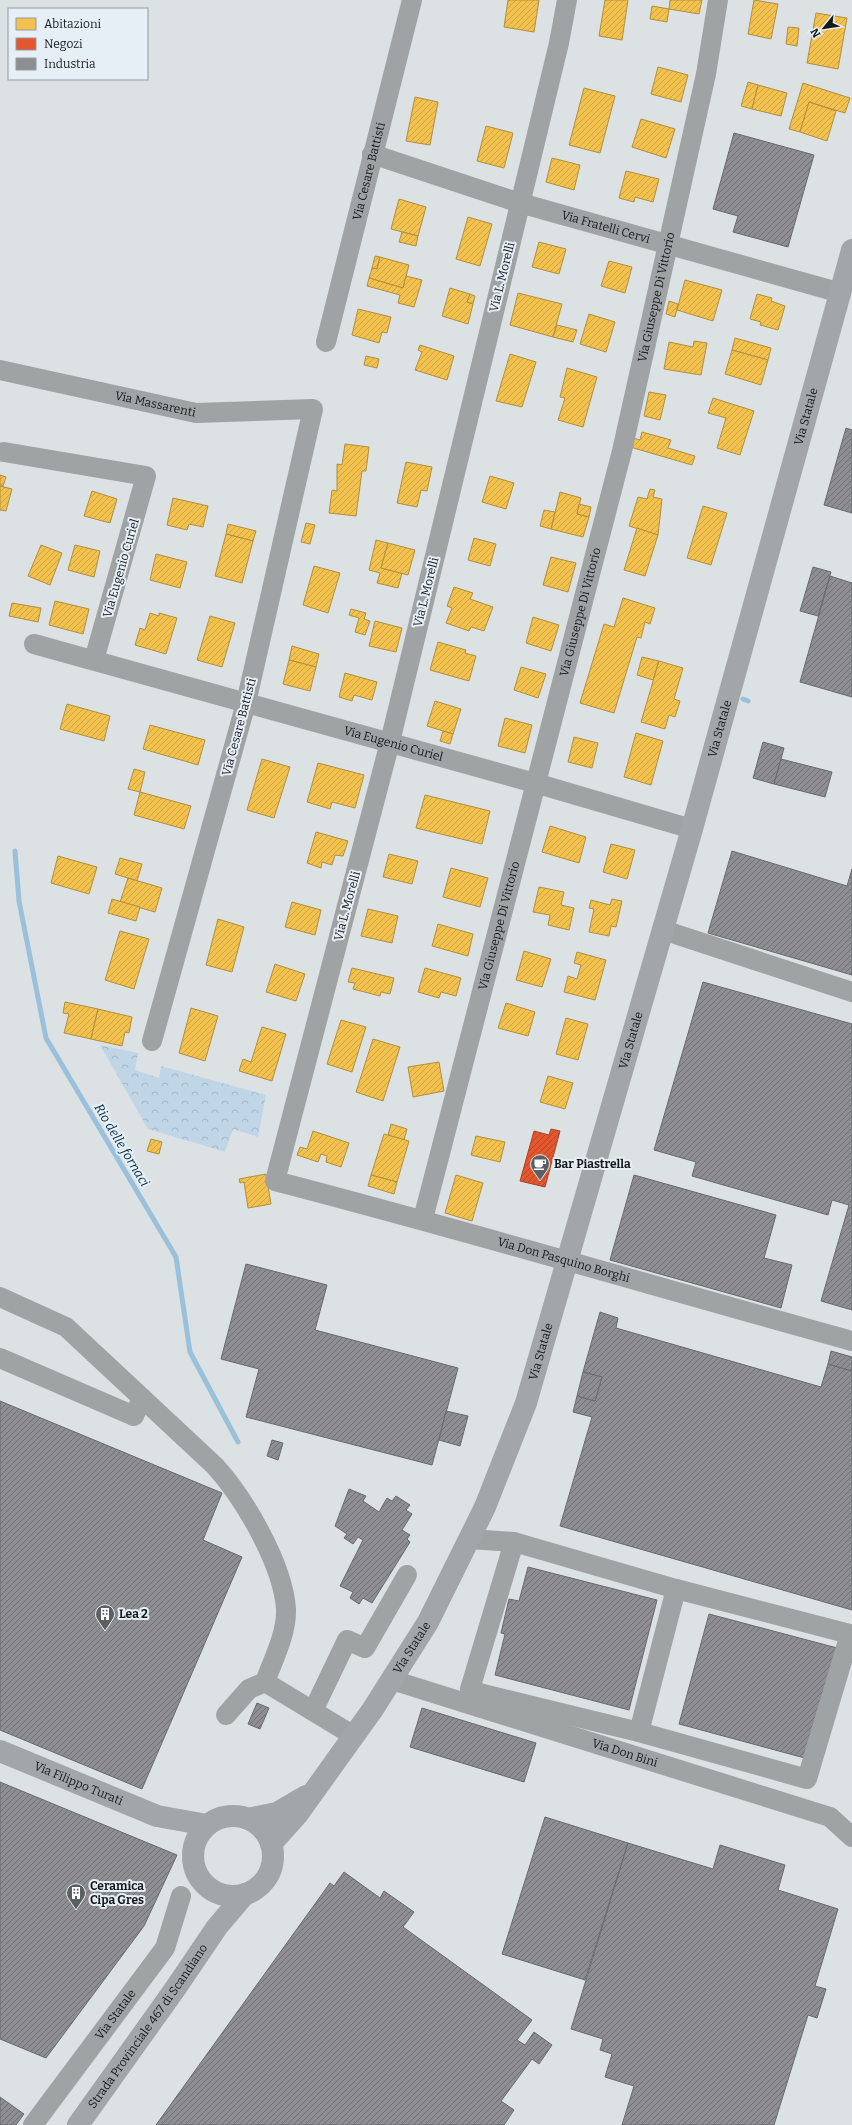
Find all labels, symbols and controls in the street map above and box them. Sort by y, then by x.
legend [8,8,148,80]
north arrow [804,8,844,48]
text: Abitazioni [44,17,102,31]
text: N [808,25,824,40]
text: Negozi [44,37,83,51]
text: Industria [44,57,96,71]
street label: Via Cesare Battisti [350,120,388,222]
street label: Via Fratelli Cervi [560,208,652,246]
street label: Via Giuseppe Di Vittorio [635,231,678,363]
street label: Via L. Morelli [487,240,518,313]
street label: Via Statale [791,386,821,447]
street label: Via Massarenti [114,388,198,420]
street label: Via Eugenio Curiel [100,517,142,619]
street label: Via Giuseppe Di Vittorio [557,546,604,678]
street label: Via L. Morelli [411,555,442,628]
street label: Via Cesare Battisti [219,676,259,777]
street label: Via Statale [705,698,734,759]
street label: Via Eugenio Curiel [342,723,445,764]
street label: Via Giuseppe Di Vittorio [476,860,522,992]
street label: Via L. Morelli [331,869,363,942]
street label: Via Statale [616,1010,646,1071]
water label: Rio delle fornaci [91,1101,153,1189]
cafe icon: Bar Piastrella [529,1153,551,1181]
place label: Bar Piastrella [554,1157,631,1171]
street label: Via Don Pasquino Borghi [496,1235,632,1285]
street label: Via Statale [526,1321,556,1382]
building icon: Lea 2 [94,1603,116,1631]
place label: Lea 2 [119,1607,148,1621]
street label: Via Statale [390,1619,433,1676]
street label: Via Don Bini [590,1736,660,1770]
street label: Via Filippo Turati [32,1759,125,1808]
place label: Ceramica Cipa Gres [90,1879,144,1907]
building icon: Ceramica Cipa Gres [65,1882,87,1910]
street label: Strada Provinciale 467 di Scandiano [85,1941,210,2111]
street label: Via Statale [92,1987,139,2042]

